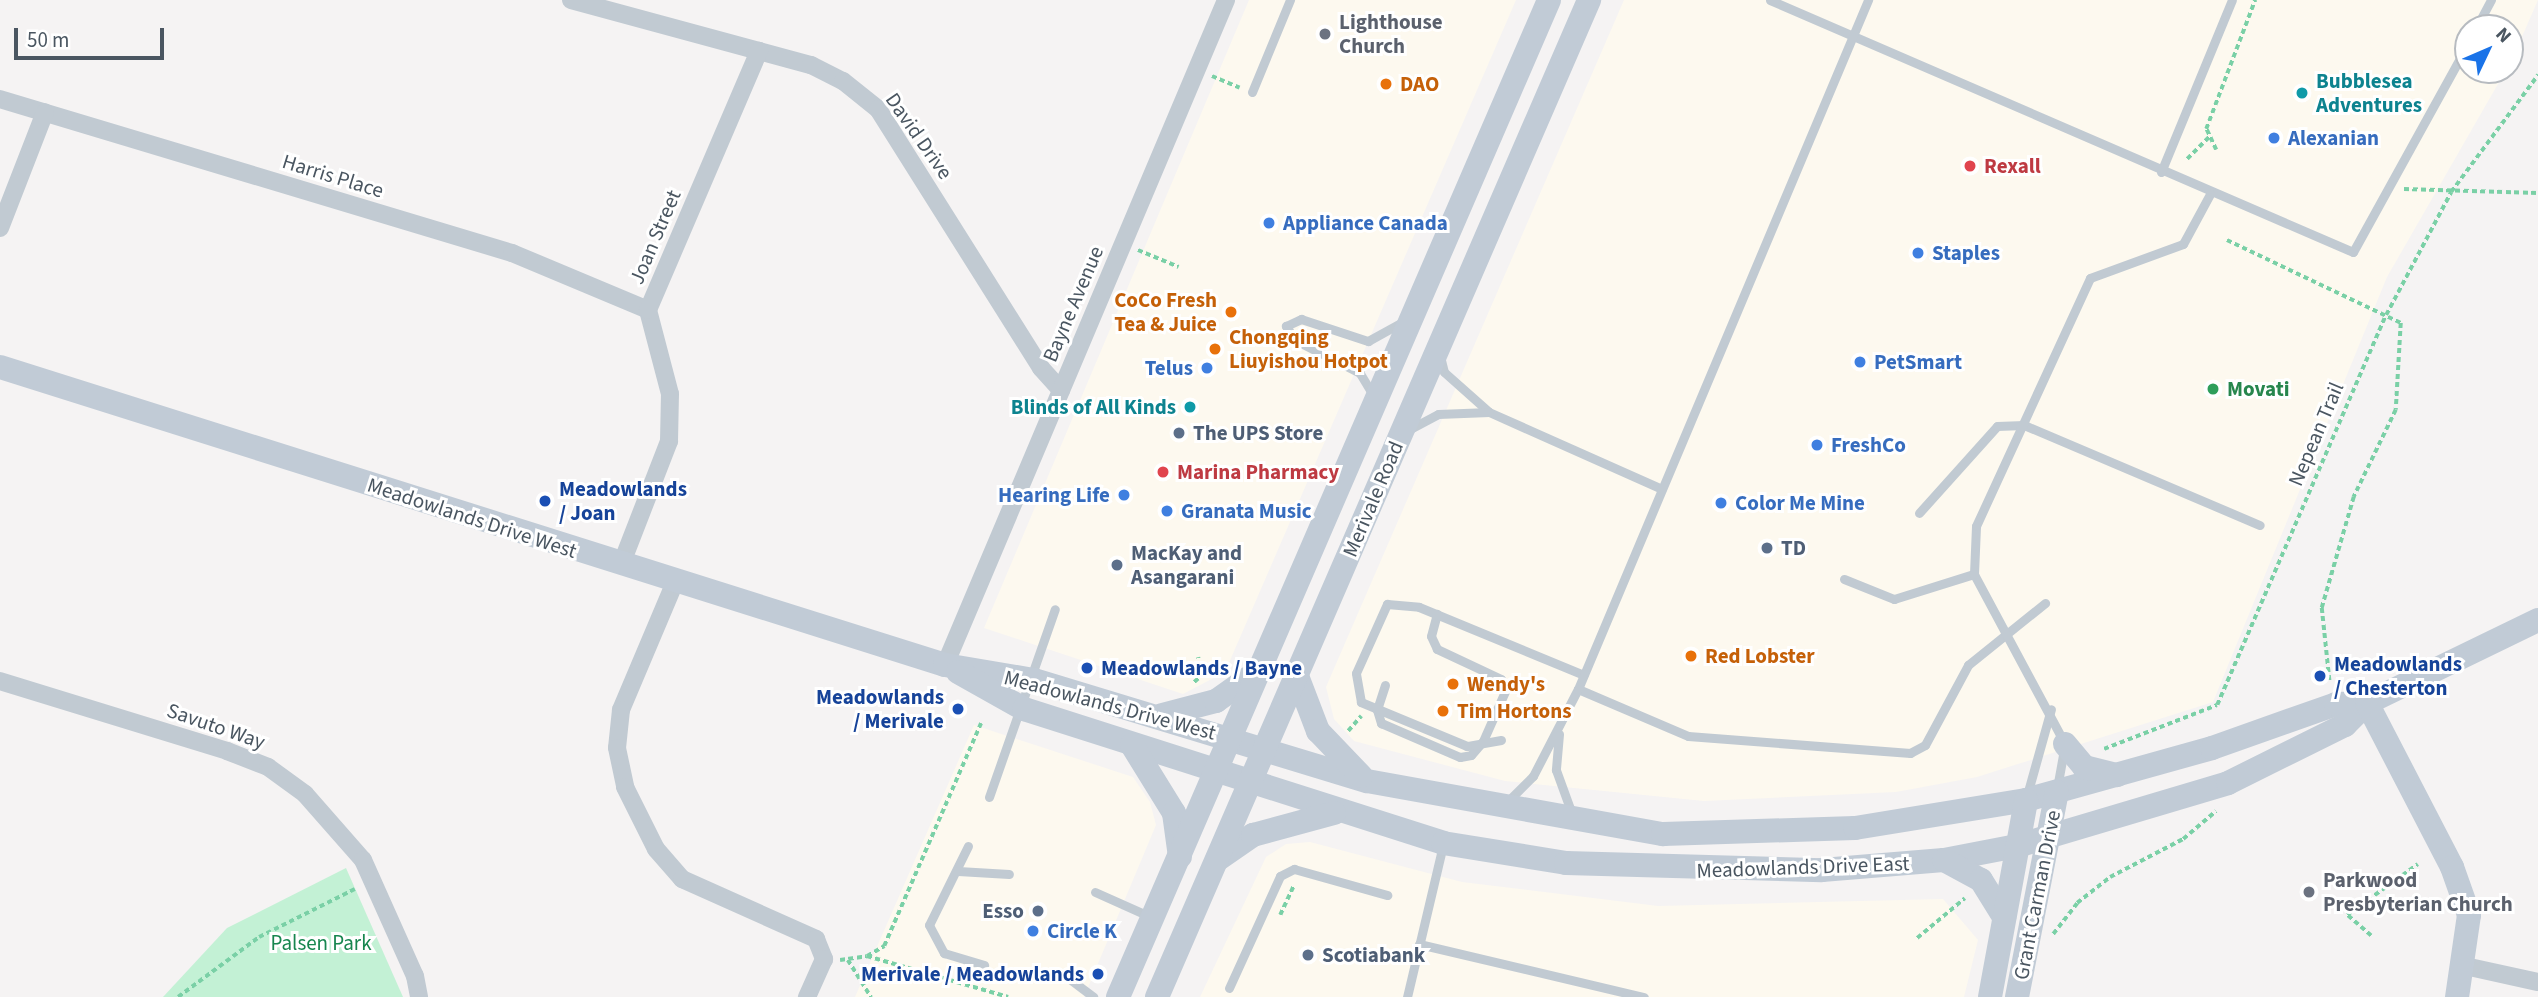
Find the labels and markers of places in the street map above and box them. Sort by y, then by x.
place label: Lighthouse Church [1339,9,1443,59]
marker: Lighthouse Church [1317,26,1333,42]
place label: Bubblesea Adventures [2316,68,2422,118]
place label: DAO [1400,71,1439,97]
marker: DAO [1378,76,1394,92]
marker: Bubblesea Adventures [2294,85,2310,101]
place label: Alexanian [2288,125,2379,151]
marker: Alexanian [2266,130,2282,146]
place label: Rexall [1984,153,2041,179]
marker: Rexall [1962,158,1978,174]
place label: Appliance Canada [1283,210,1448,236]
marker: Appliance Canada [1261,215,1277,231]
place label: Staples [1932,240,2000,266]
marker: Staples [1910,245,1926,261]
place label: CoCo Fresh Tea & Juice [1114,287,1217,337]
marker: CoCo Fresh Tea & Juice [1223,304,1239,320]
place label: Chongqing Liuyishou Hotpot [1229,324,1388,374]
marker: Chongqing Liuyishou Hotpot [1207,341,1223,357]
place label: PetSmart [1874,349,1962,375]
marker: PetSmart [1852,354,1868,370]
place label: Telus [1145,355,1193,381]
marker: Telus [1199,360,1215,376]
place label: Movati [2227,376,2290,402]
marker: Movati [2205,381,2221,397]
place label: Blinds of All Kinds [1011,394,1176,420]
marker: Blinds of All Kinds [1182,399,1198,415]
place label: The UPS Store [1193,420,1323,446]
marker: The UPS Store [1171,425,1187,441]
place label: FreshCo [1831,432,1906,458]
marker: FreshCo [1809,437,1825,453]
place label: Marina Pharmacy [1177,459,1339,485]
marker: Marina Pharmacy [1155,464,1171,480]
place label: Meadowlands / Joan [559,476,687,526]
place label: Hearing Life [998,482,1110,508]
marker: Hearing Life [1116,487,1132,503]
place label: Color Me Mine [1735,490,1865,516]
marker: Meadowlands / Joan [537,493,553,509]
marker: Color Me Mine [1713,495,1729,511]
place label: Granata Music [1181,498,1312,524]
marker: Granata Music [1159,503,1175,519]
place label: TD [1781,535,1806,561]
place label: MacKay and Asangarani [1131,540,1242,590]
marker: TD [1759,540,1775,556]
marker: MacKay and Asangarani [1109,557,1125,573]
place label: Red Lobster [1705,643,1815,669]
marker: Red Lobster [1683,648,1699,664]
place label: Meadowlands / Chesterton [2334,651,2462,701]
place label: Meadowlands / Bayne [1101,655,1302,681]
marker: Meadowlands / Bayne [1079,660,1095,676]
marker: Meadowlands / Chesterton [2312,668,2328,684]
place label: Wendy's [1467,671,1545,697]
marker: Wendy's [1445,676,1461,692]
place label: Meadowlands / Merivale [816,684,944,734]
place label: Tim Hortons [1457,698,1571,724]
marker: Meadowlands / Merivale [950,701,966,717]
marker: Tim Hortons [1435,703,1451,719]
place label: Parkwood Presbyterian Church [2323,867,2513,917]
marker: Parkwood Presbyterian Church [2301,884,2317,900]
place label: Esso [982,898,1024,924]
marker: Esso [1030,903,1046,919]
place label: Circle K [1047,918,1117,944]
marker: Circle K [1025,923,1041,939]
place label: Scotiabank [1322,942,1425,968]
marker: Scotiabank [1300,947,1316,963]
place label: Merivale / Meadowlands [861,961,1084,987]
marker: Merivale / Meadowlands [1090,966,1106,982]

